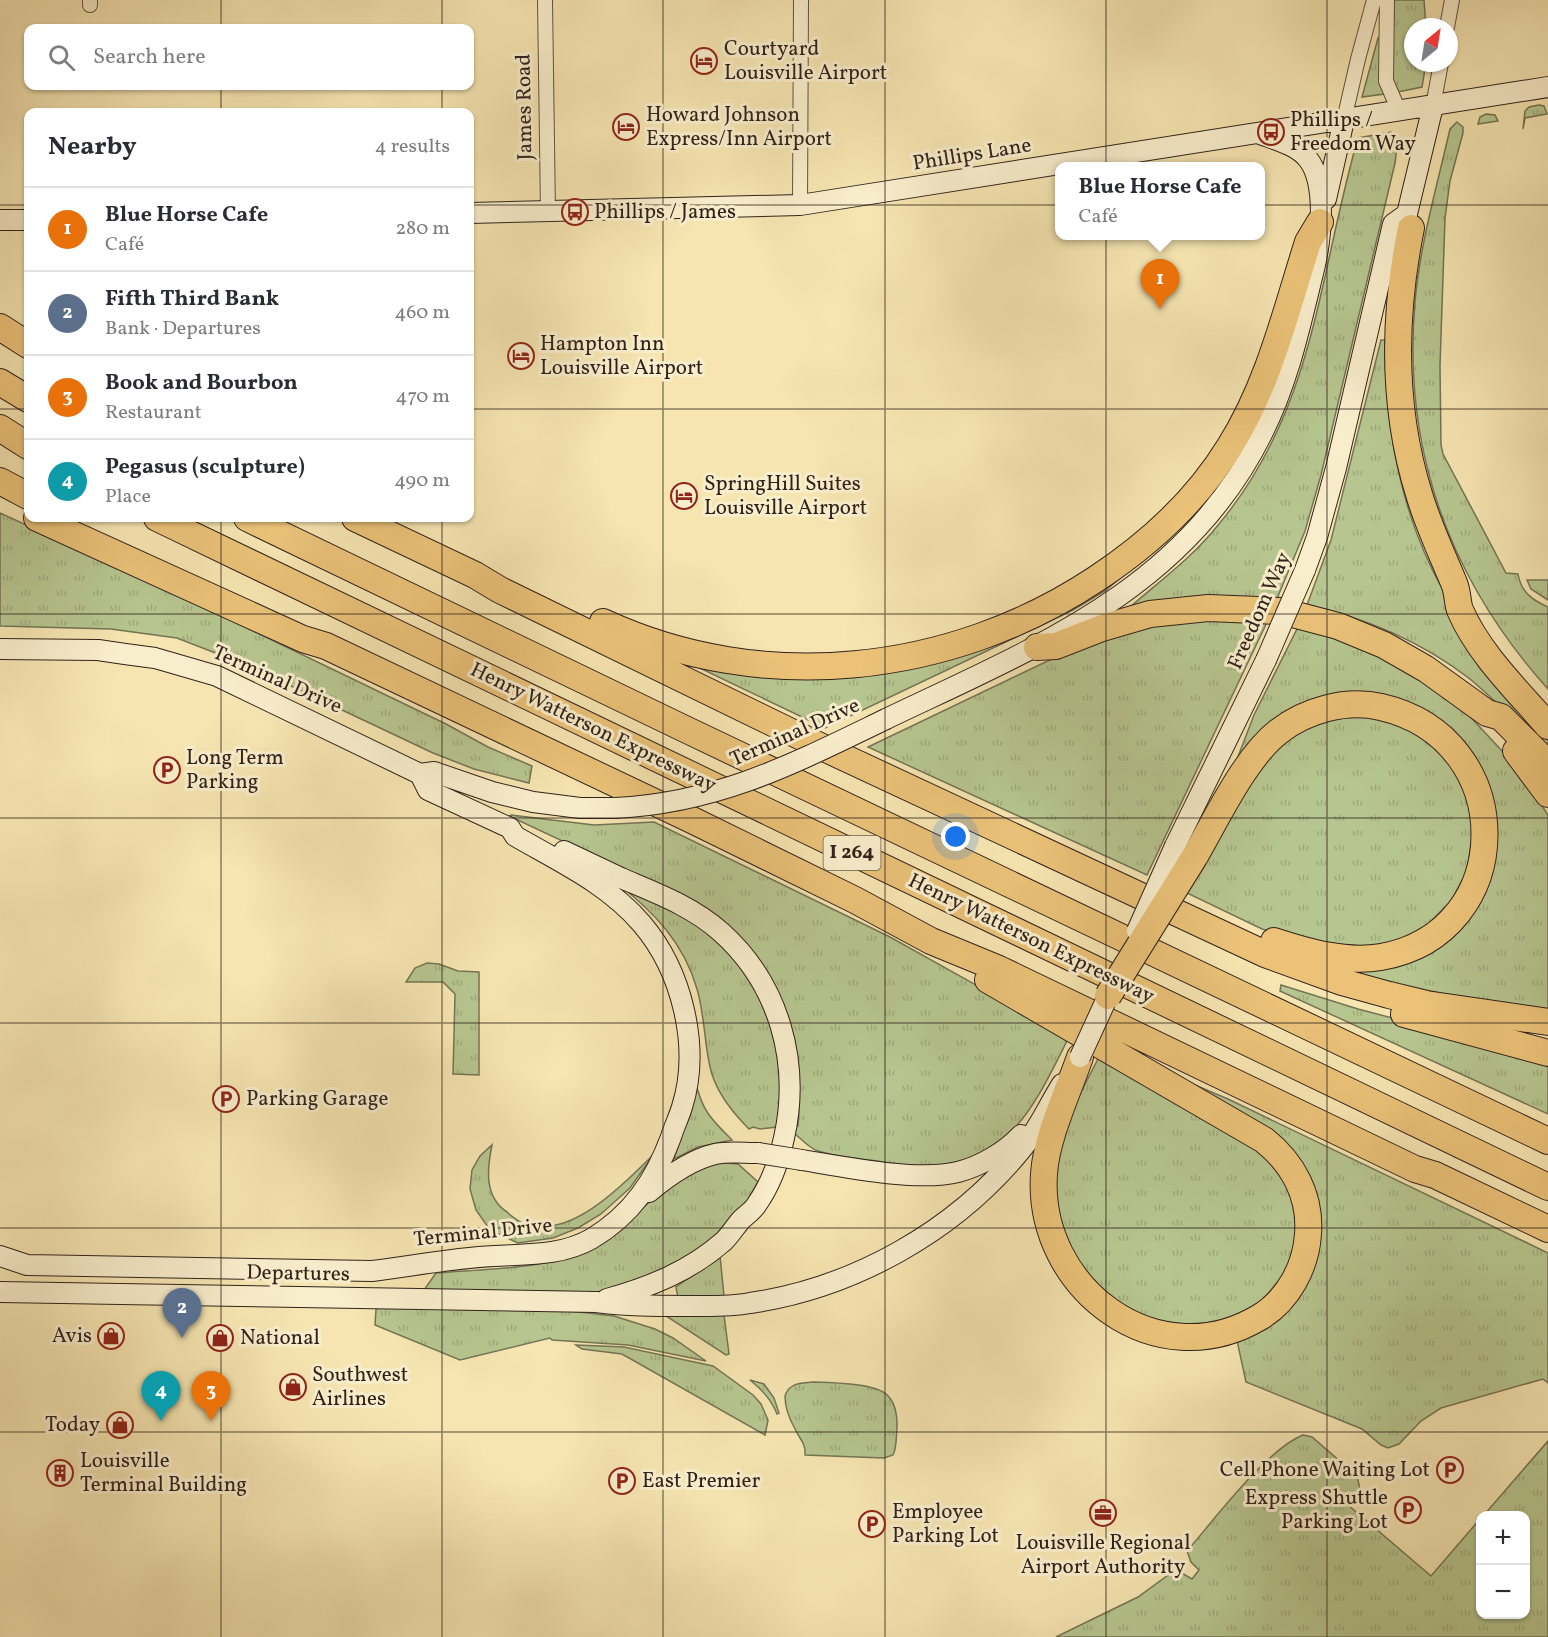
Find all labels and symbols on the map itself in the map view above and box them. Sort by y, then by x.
north arrow [1404,18,1458,72]
place label: Courtyard Louisville Airport [724,35,887,88]
hotel icon: Courtyard Louisville Airport [689,46,719,76]
street label: James Road [510,53,540,161]
place label: Howard Johnson Express/Inn Airport [646,101,832,154]
place label: Phillips / Freedom Way [1290,106,1416,159]
hotel icon: Howard Johnson Express/Inn Airport [611,112,641,142]
bus stop icon: Phillips / Freedom Way [1256,117,1286,147]
street label: Phillips Lane [911,131,1033,179]
bus stop icon: Phillips / James [560,197,590,227]
place label: Phillips / James [594,198,736,227]
pin: 1 [1140,260,1180,309]
place label: Hampton Inn Louisville Airport [540,330,703,383]
hotel icon: Hampton Inn Louisville Airport [506,341,536,371]
place label: SpringHill Suites Louisville Airport [704,470,867,523]
hotel icon: SpringHill Suites Louisville Airport [669,481,699,511]
street label: Freedom Way [1221,547,1299,674]
street label: Terminal Drive [208,638,347,722]
street label: Henry Watterson Expressway [465,656,721,801]
street label: Terminal Drive [726,691,865,775]
place label: Long Term Parking [186,744,284,797]
parking icon: Long Term Parking [152,755,182,785]
your location [941,822,970,851]
road number: I 264 [824,836,880,870]
street label: Henry Watterson Expressway [903,867,1159,1012]
parking icon: Parking Garage [211,1084,241,1114]
place label: Parking Garage [246,1085,388,1114]
street label: Terminal Drive [412,1211,554,1255]
street label: Departures [246,1259,350,1289]
pin: 2 [162,1288,201,1338]
shop icon: Avis [96,1321,126,1351]
place label: Avis [52,1322,92,1351]
shop icon: National [205,1323,235,1353]
place label: National [240,1324,320,1353]
place label: Southwest Airlines [312,1361,408,1414]
pin: 4 [142,1372,180,1421]
pin: 3 [192,1372,230,1421]
shop icon: Southwest Airlines [278,1372,308,1402]
shop icon: Today [105,1410,135,1440]
place label: Today [45,1411,101,1440]
place label: Louisville Terminal Building [80,1447,247,1500]
parking icon: Cell Phone Waiting Lot [1435,1455,1465,1485]
place label: Cell Phone Waiting Lot [1220,1456,1430,1485]
building icon: Louisville Terminal Building [45,1458,75,1488]
parking icon: East Premier [607,1466,637,1496]
place label: East Premier [642,1467,760,1496]
place label: Express Shuttle Parking Lot [1245,1484,1388,1537]
parking icon: Express Shuttle Parking Lot [1393,1495,1423,1525]
place label: Employee Parking Lot [892,1498,999,1551]
office icon: Louisville Regional Airport Authority [1088,1498,1118,1528]
parking icon: Employee Parking Lot [857,1509,887,1539]
place label: Louisville Regional Airport Authority [1015,1529,1191,1582]

